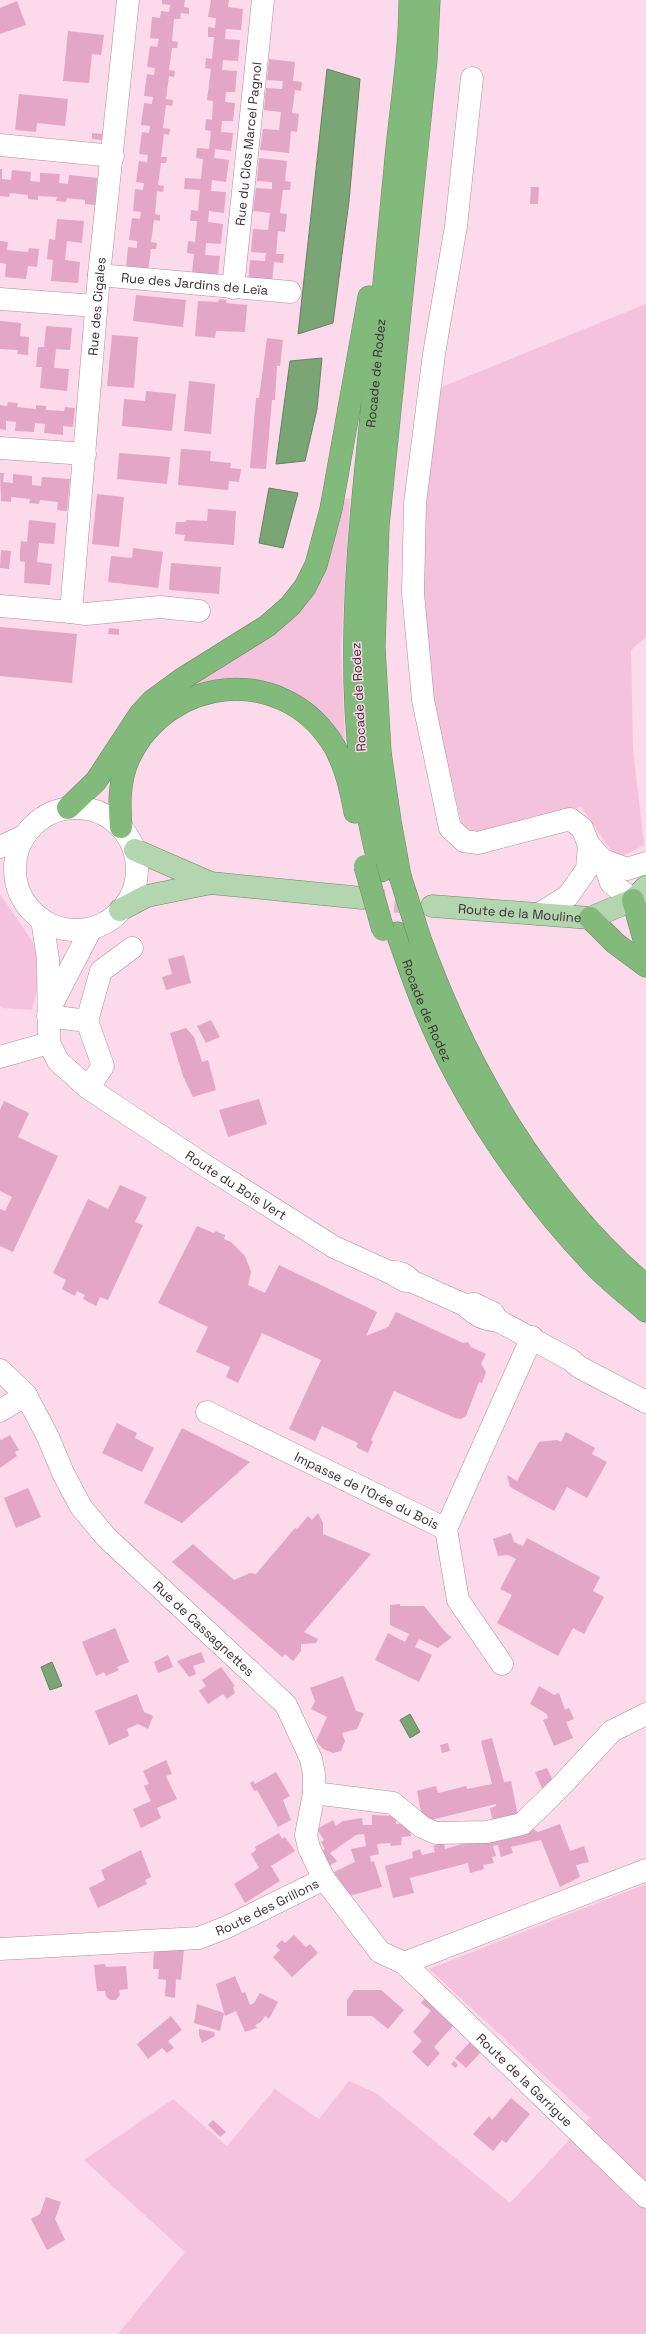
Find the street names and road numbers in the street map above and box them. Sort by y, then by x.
street label: Rue du Clos Marcel Pagnol [232,61,266,227]
street label: Rue des Cigales [84,256,110,356]
street label: Rue des Jardins de Leïa [120,269,269,299]
street label: Rocade de Rodez [362,318,390,428]
street label: Rocade de Rodez [347,642,370,752]
street label: Route de la Mouline [457,900,582,926]
street label: Rocade de Rodez [398,957,456,1065]
street label: Route du Bois Vert [182,1147,290,1224]
street label: Impasse de l'Orée du Bois [291,1448,442,1533]
street label: Rue de Cassagnettes [149,1577,258,1680]
street label: Route des Grillons [213,1875,322,1940]
street label: Route de la Garrigue [473,2030,576,2131]

